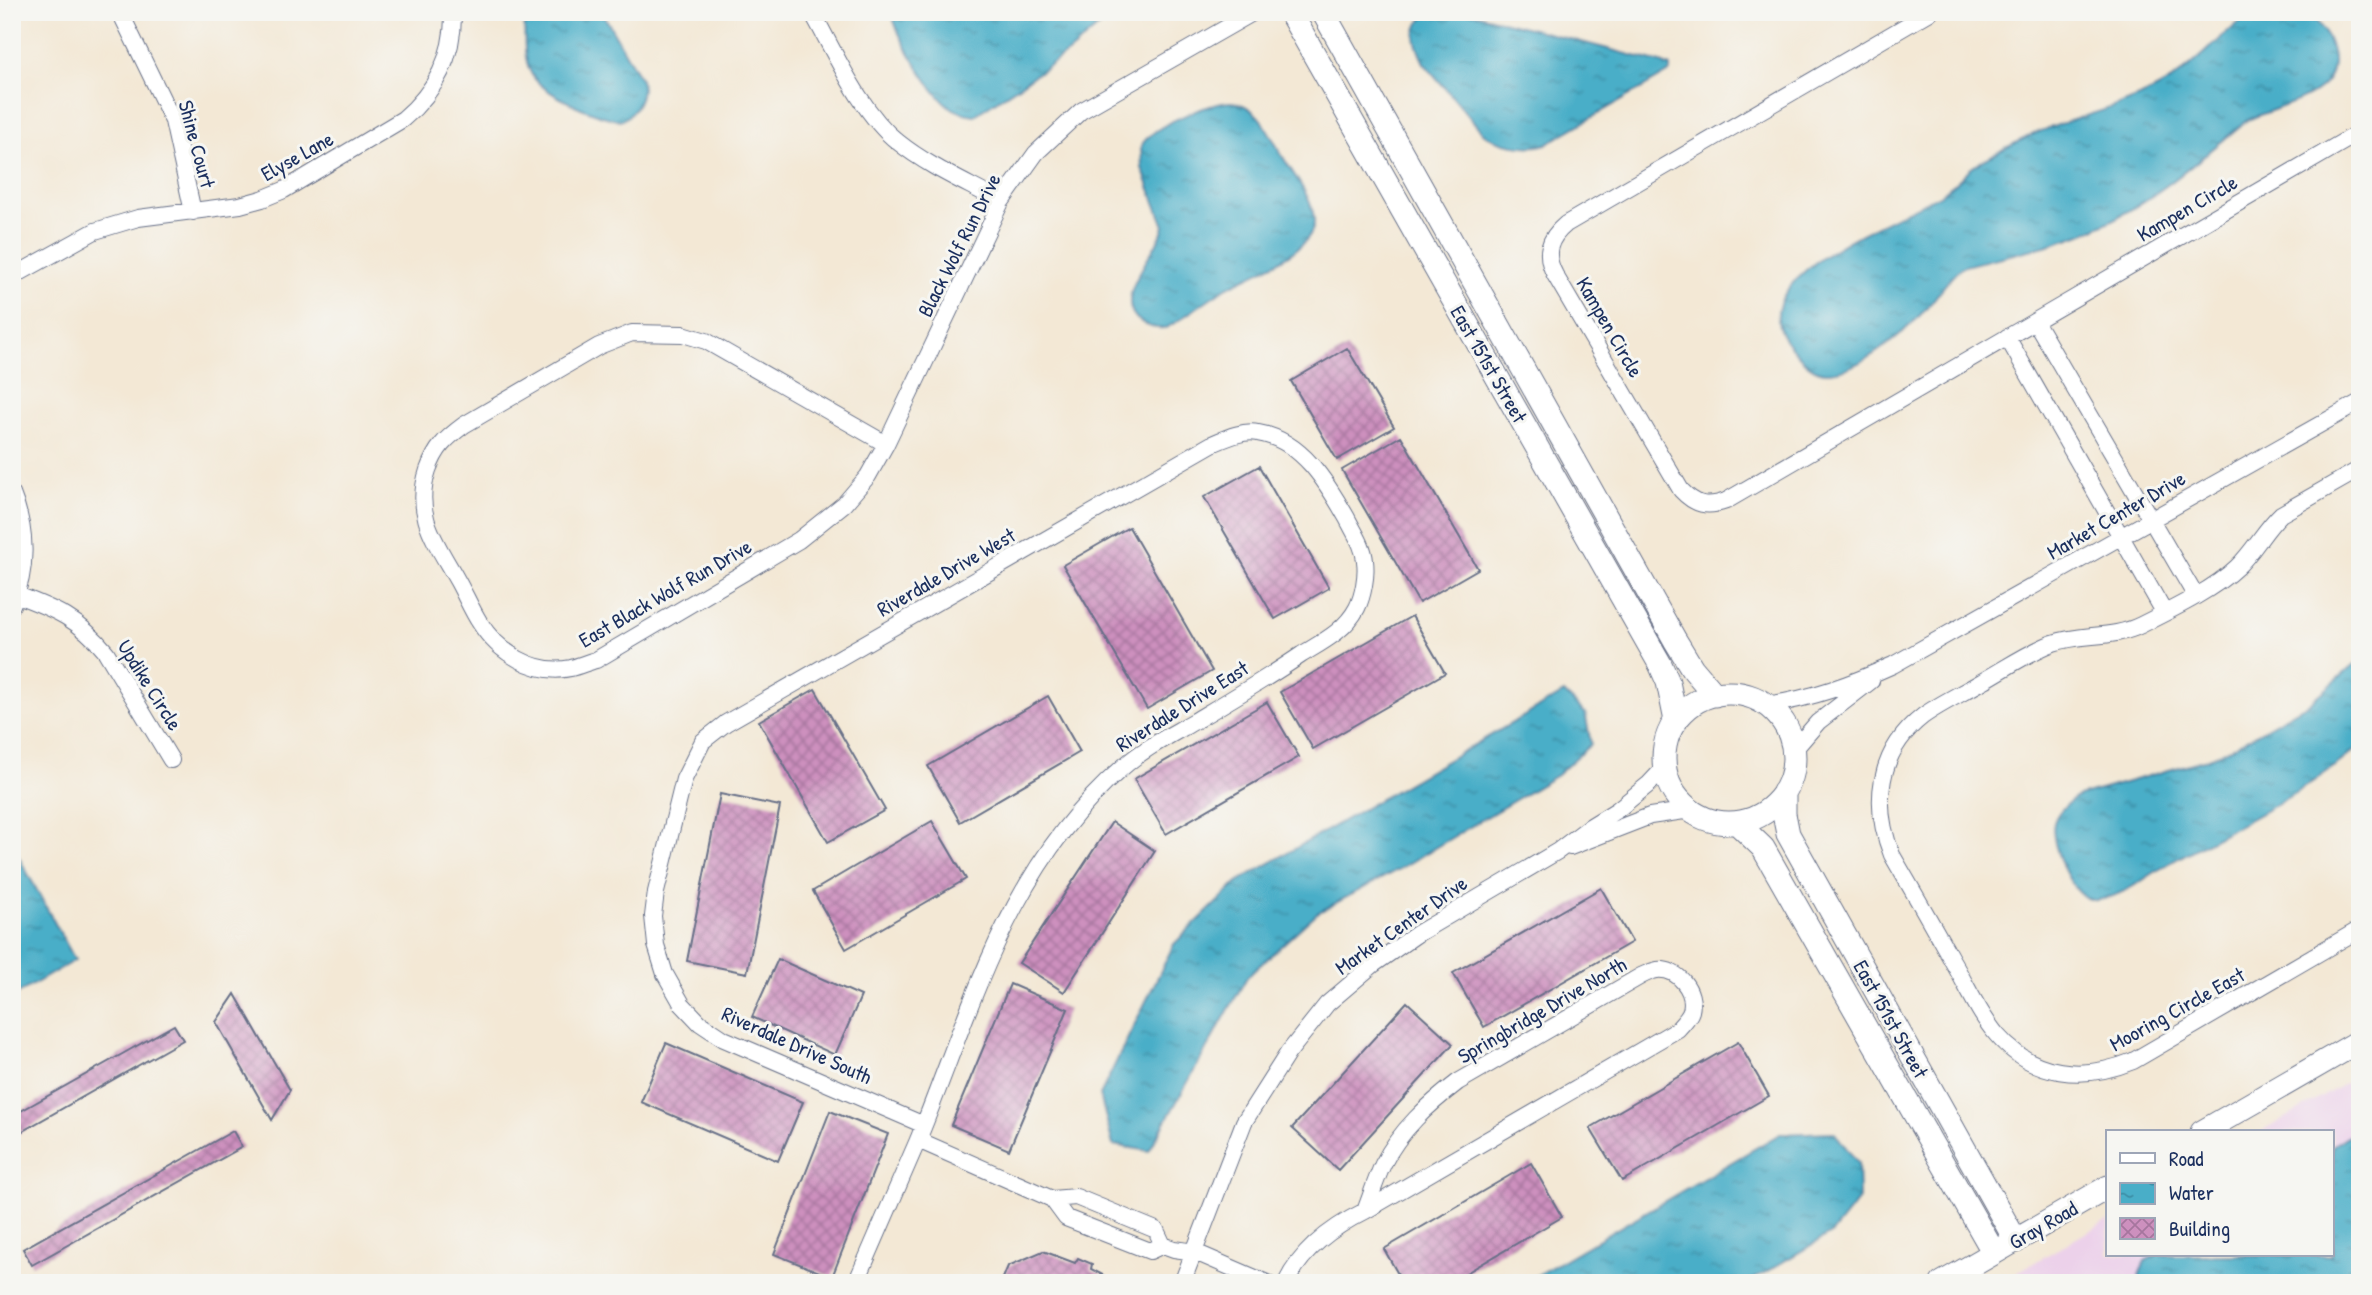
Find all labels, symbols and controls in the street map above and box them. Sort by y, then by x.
street label: Shine Court [171,97,223,192]
street label: Elyse Lane [255,124,339,188]
street label: Black Wolf Run Drive [910,168,1008,322]
street label: Kampen Circle [2131,168,2243,248]
street label: Kampen Circle [1570,271,1650,383]
street label: East 151st Street [1444,300,1535,429]
street label: Market Center Drive [2041,464,2191,566]
street label: Riverdale Drive West [872,520,1021,623]
street label: East Black Wolf Run Drive [573,532,757,654]
street label: Updike Circle [111,634,189,736]
street label: Riverdale Drive East [1110,653,1255,758]
street label: Market Center Drive [1329,869,1473,981]
street label: Springbridge Drive North [1452,950,1632,1070]
street label: East 151st Street [1847,955,1936,1084]
street label: Mooring Circle East [2104,960,2250,1058]
street label: Riverdale Drive South [717,999,877,1091]
legend [2106,1130,2334,1256]
text: Road [2169,1144,2203,1173]
text: Water [2169,1178,2214,1207]
street label: Gray Road [2003,1194,2083,1256]
text: Building [2169,1214,2230,1243]

